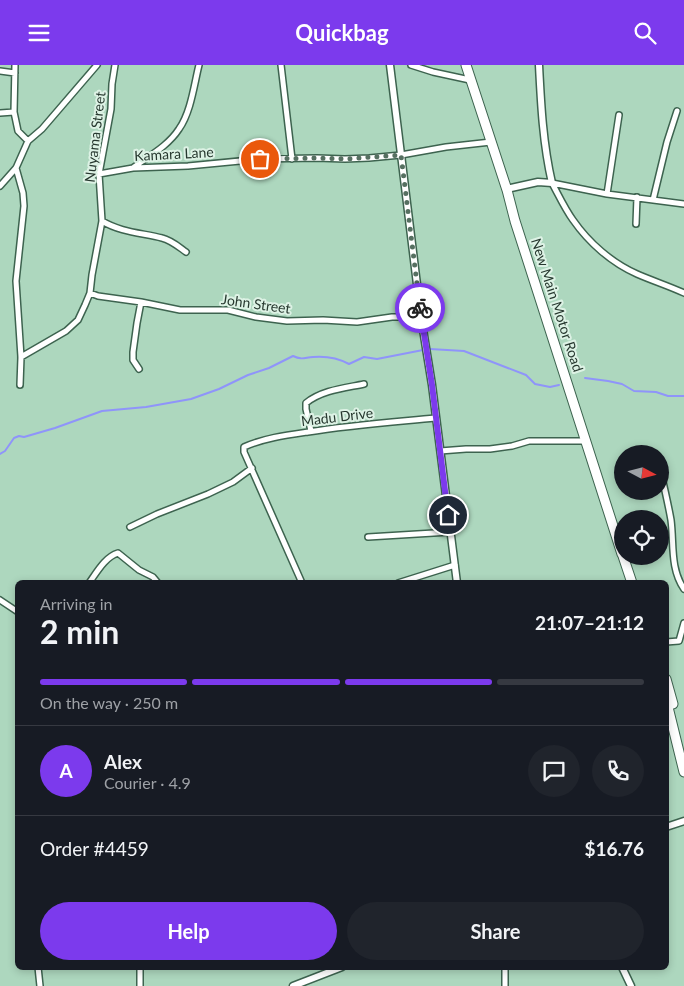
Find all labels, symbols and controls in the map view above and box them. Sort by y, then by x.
icon: menu [25,19,53,47]
text: Quickbag [295,19,389,46]
icon: search [631,19,659,47]
street label: Nuyama Street [81,91,109,183]
pin [239,138,281,180]
street label: Kamara Lane [134,143,214,164]
icon: bag [246,145,274,173]
street label: New Main Motor Road [528,236,587,374]
courier [395,283,445,333]
street label: John Street [220,290,292,317]
icon: bike [406,294,434,322]
street label: Madu Drive [300,404,374,429]
north arrow [614,445,669,500]
map controls [614,445,669,565]
pin [427,494,469,536]
icon: home [434,501,462,529]
button: locate [614,510,669,565]
text: Arriving in [40,594,113,613]
text: 21:07–21:12 [535,611,644,634]
text: 2 min [40,612,119,651]
text: On the way · 250 m [40,693,178,712]
button: chat [528,745,580,797]
button: phone [592,745,644,797]
text: Alex [104,750,142,773]
text: A [59,759,73,782]
text: Courier · 4.9 [104,773,191,792]
text: Order #4459 [40,837,149,860]
text: $16.76 [584,837,644,860]
button: Help [40,902,337,960]
button: Share [347,902,644,960]

